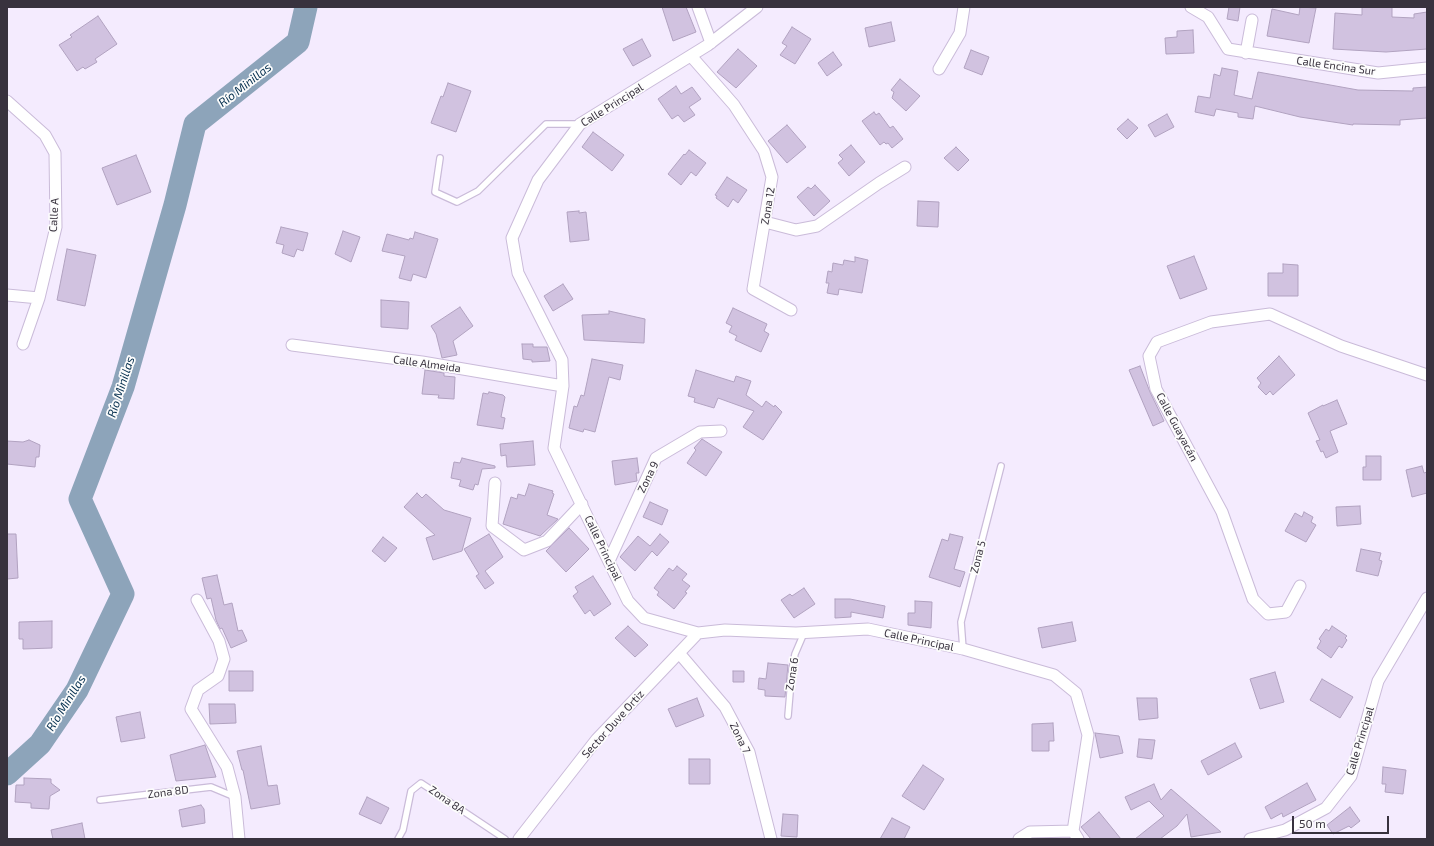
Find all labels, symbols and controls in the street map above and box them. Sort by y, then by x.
street label: Calle Encina Sur [1296,54,1376,78]
water label: Río Minillas [216,60,274,110]
street label: Calle Principal [578,81,646,129]
street label: Zona 12 [758,186,778,226]
street label: Calle A [47,198,61,232]
street label: Calle Almeida [392,353,462,375]
water label: Río Minillas [104,355,138,419]
street label: Calle Guayacán [1153,390,1201,464]
street label: Zona 9 [635,459,661,495]
street label: Calle Principal [582,513,624,583]
street label: Zona 5 [968,539,988,575]
street label: Calle Principal [883,626,955,654]
street label: Zona 6 [783,656,801,692]
water label: Río Minillas [43,672,89,734]
street label: Sector Duve Ortiz [579,687,647,761]
street label: Calle Principal [1343,705,1377,777]
street label: Zona 7 [727,720,753,756]
street label: Zona 8D [147,783,189,801]
street label: Zona 8A [426,783,468,817]
scale bar [1294,808,1391,834]
text: 50 m [1299,816,1326,830]

